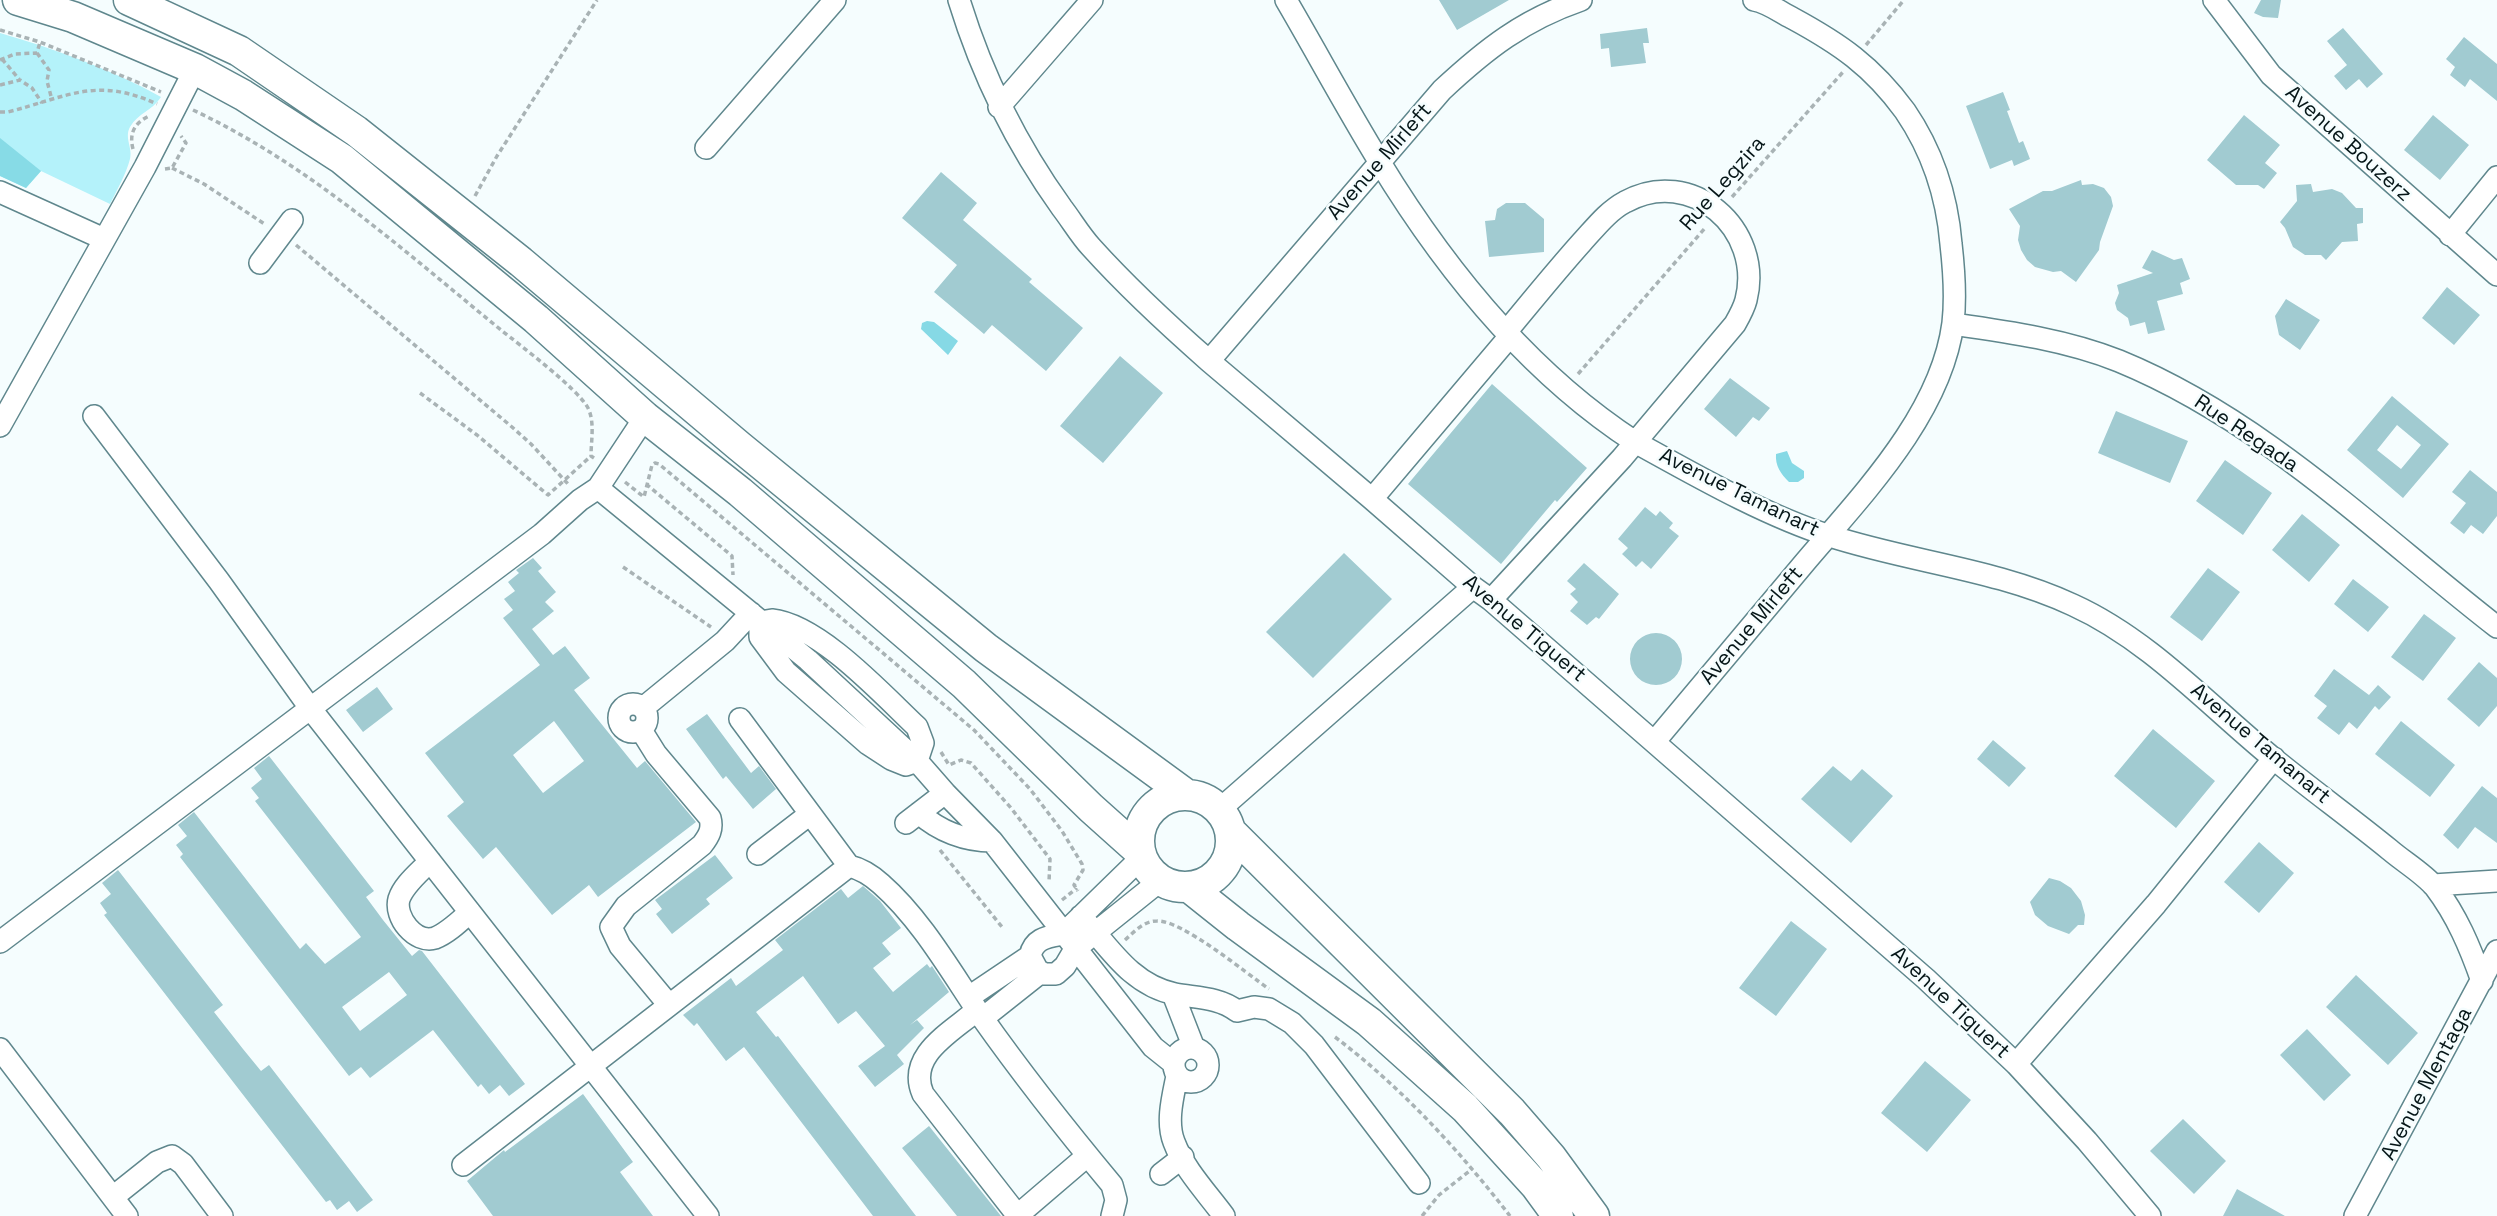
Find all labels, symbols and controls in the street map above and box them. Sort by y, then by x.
street label: Avenue Bouzerz [2280,81,2416,207]
street label: Avenue Mirleft [1322,98,1438,226]
street label: Rue Legzira [1675,132,1771,236]
street label: Rue Regada [2189,390,2303,478]
street label: Avenue Tamanart [1655,443,1823,543]
street label: Avenue Mirleft [1695,562,1809,690]
street label: Avenue Tiguert [1457,570,1591,688]
street label: Avenue Tamanart [2185,678,2335,810]
street label: Avenue Tiguert [1885,942,2015,1064]
street label: Avenue Mentaga [2376,1003,2478,1165]

